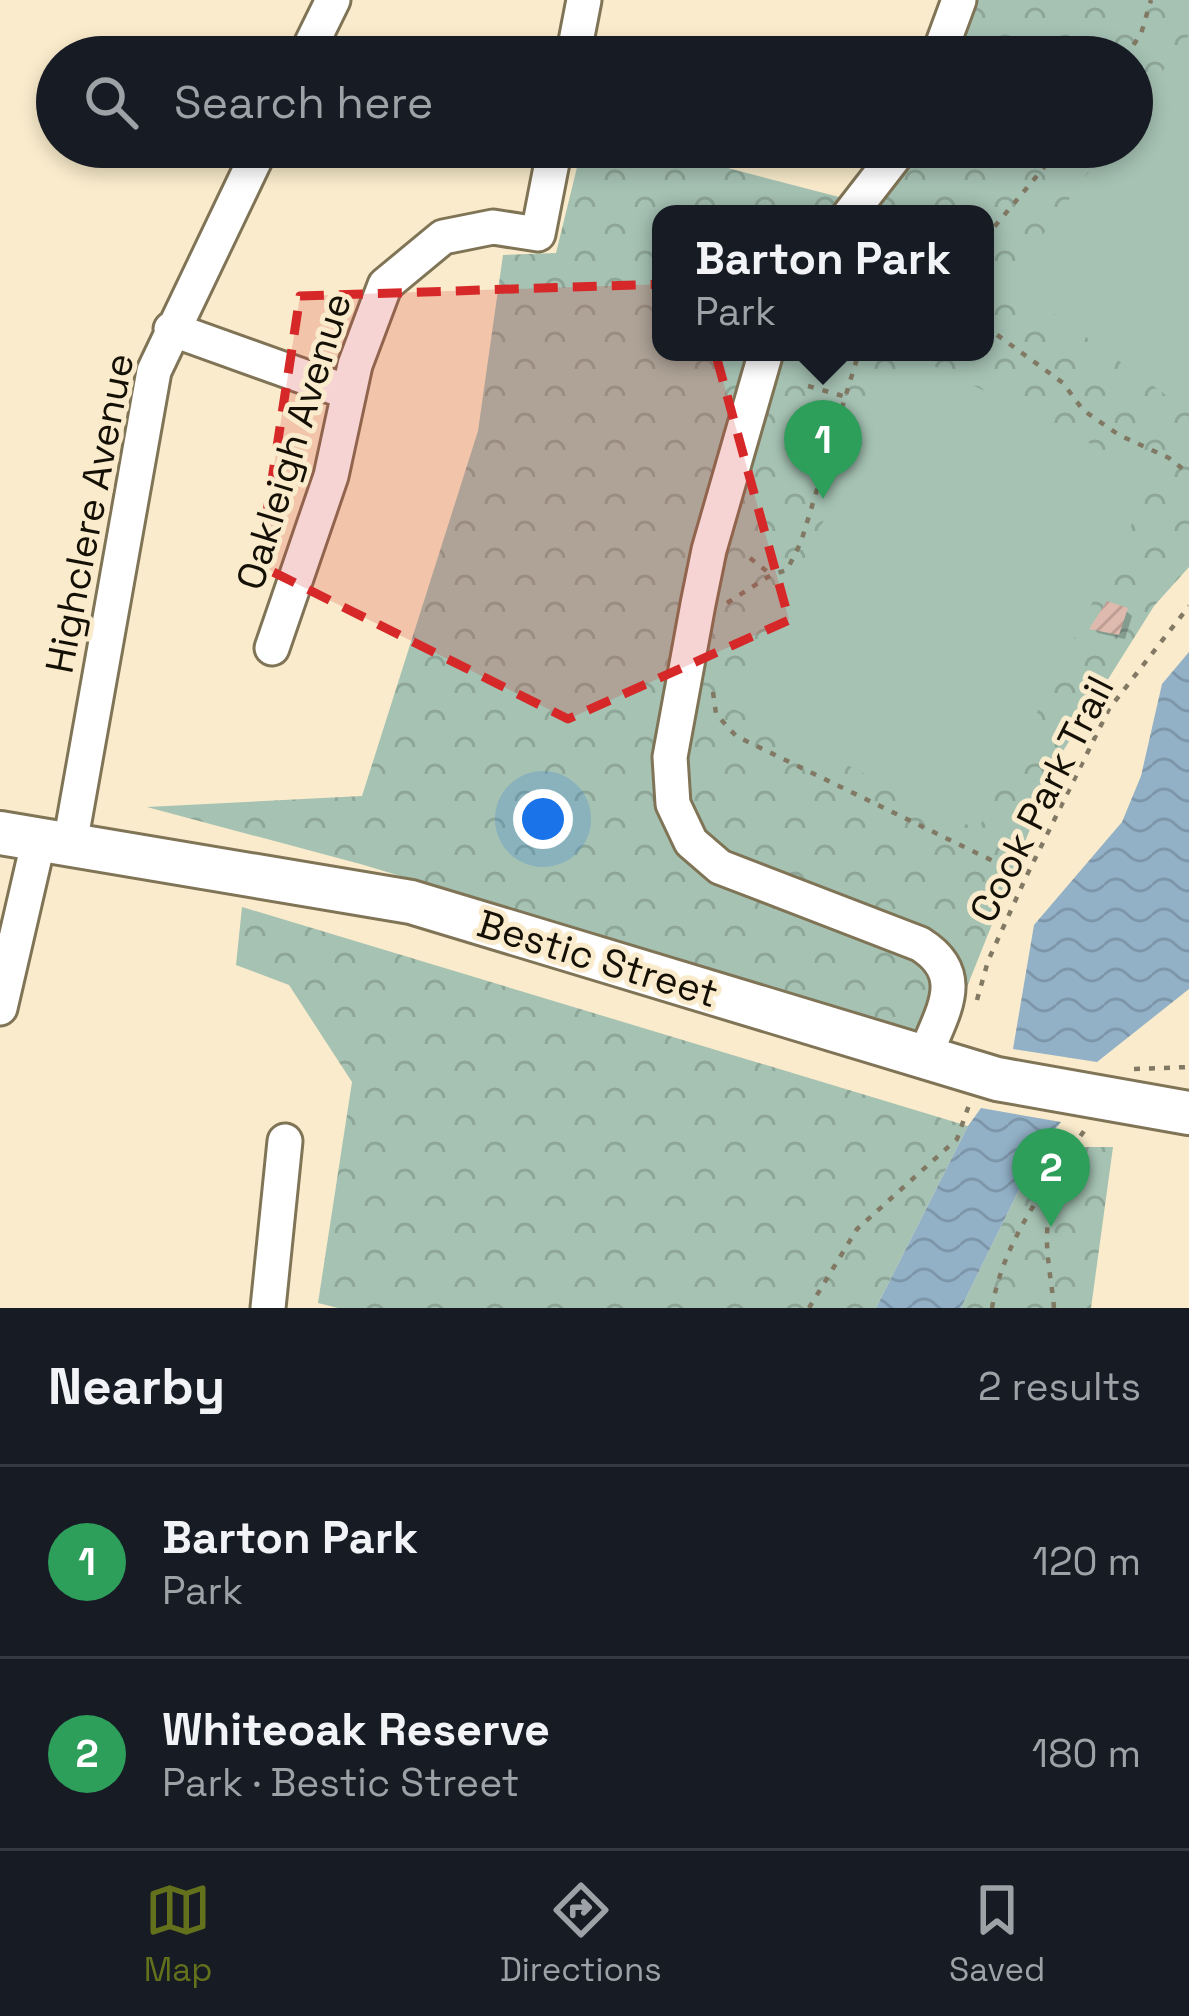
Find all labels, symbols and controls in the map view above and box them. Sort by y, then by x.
search box [36,36,1153,168]
icon: search [78,69,144,135]
text: Search here [174,74,433,131]
popup [652,205,994,361]
text: Barton Park [695,230,951,287]
street label: Oakleigh Avenue [225,287,362,596]
text: Park [695,287,776,336]
street label: Highclere Avenue [34,349,144,677]
pin: 1 [784,400,862,499]
street label: Cook Park Trail [958,668,1125,931]
your location [513,789,573,849]
street label: Bestic Street [472,899,724,1018]
pin: 2 [1012,1128,1090,1227]
text: Nearby [48,1354,225,1419]
text: 2 results [978,1362,1141,1411]
text: Barton Park [162,1509,418,1566]
text: 1 [78,1537,96,1586]
text: 120 m [1033,1537,1141,1586]
text: Park [162,1566,243,1615]
text: Whiteoak Reserve [162,1701,550,1758]
text: 2 [75,1729,99,1778]
text: 180 m [1032,1729,1141,1778]
text: Park · Bestic Street [162,1758,519,1807]
tab: Map [144,1877,212,1991]
tab: Directions [500,1877,662,1991]
tab: Saved [949,1877,1045,1991]

